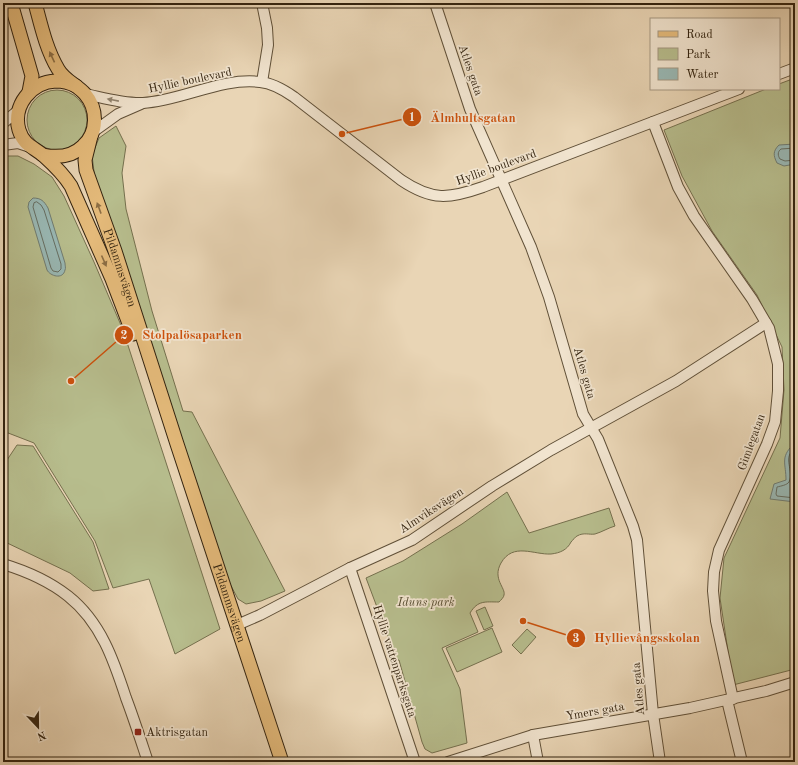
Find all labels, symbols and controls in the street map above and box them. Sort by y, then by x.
legend [650,18,780,90]
text: Road [686,29,713,41]
street label: Atles gata [456,43,484,98]
text: Park [686,49,711,61]
one-way arrow [49,51,55,63]
street label: Hyllie boulevard [147,66,233,96]
text: Water [686,69,719,81]
one-way arrow [107,96,120,102]
callout: Älmhultsgatan [402,105,524,130]
text: Älmhultsgatan [430,110,516,125]
text: 1 [409,112,415,124]
street label: Hyllie boulevard [454,148,538,188]
one-way arrow [96,201,102,213]
street label: Pildammsvägen [100,227,138,309]
one-way arrow [101,255,107,267]
callout: Stolpalösaparken [114,322,250,347]
text: Stolpalösaparken [142,329,242,342]
text: 2 [121,330,128,342]
street label: Atles gata [571,346,597,401]
street label: Gimlegatan [736,412,768,472]
street label: Almviksvägen [397,485,466,536]
street label: Pildammsvägen [210,563,247,645]
park label: Iduns park [396,597,455,609]
street label: Hyllie vattenparksgata [370,603,418,719]
callout: Hyllievångsskolan [566,625,708,650]
text: Hyllievångsskolan [594,632,700,645]
text: 3 [573,633,580,645]
street label: Atles gata [631,662,647,716]
street label: Ymers gata [565,701,625,723]
north arrow [18,707,58,747]
marker: Aktrisgatan [133,727,143,737]
place label: Aktrisgatan [146,727,209,739]
text: N [35,728,47,742]

